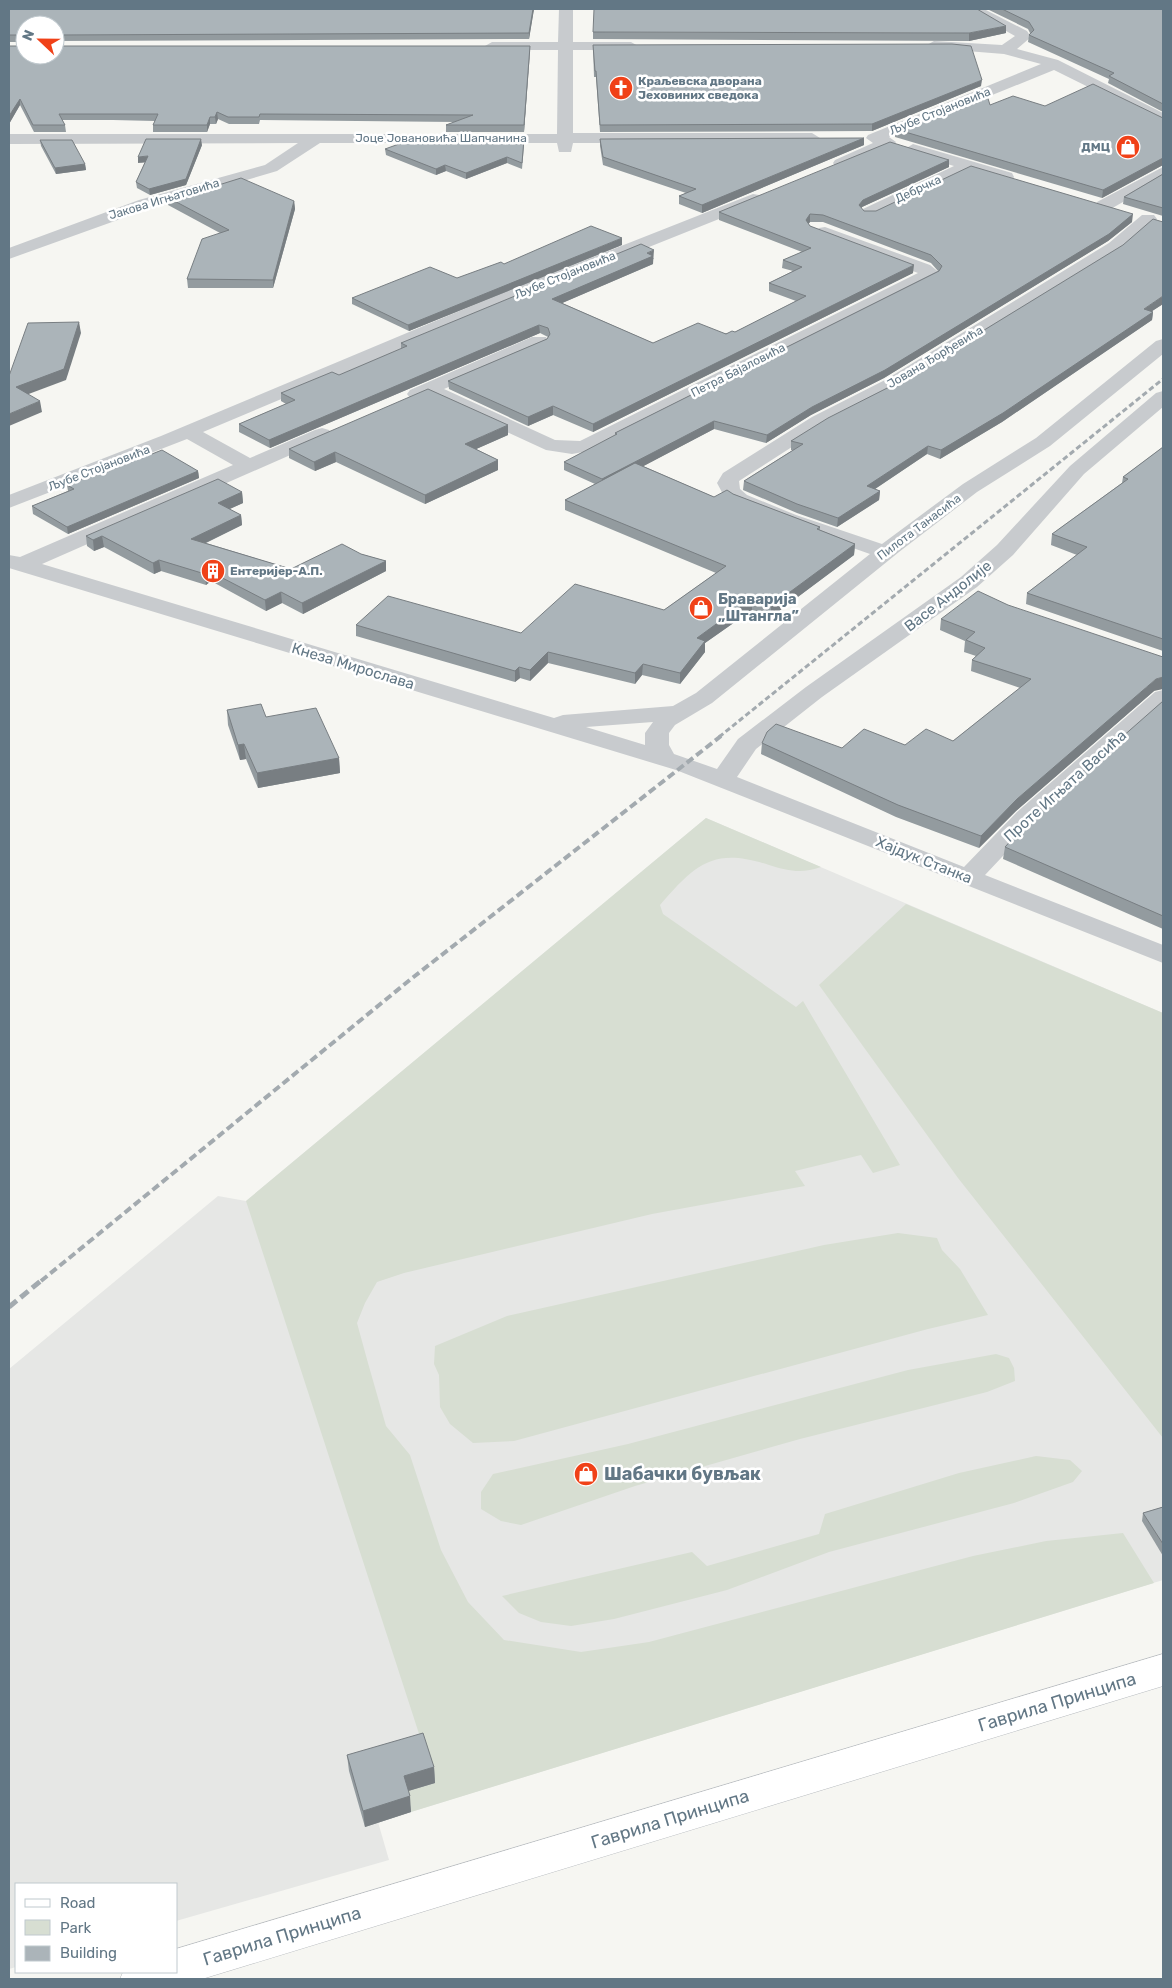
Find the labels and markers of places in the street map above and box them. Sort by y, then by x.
place label: Краљевска дворана Јеховиних сведока [638,74,762,102]
church icon: Краљевска дворана Јеховиних сведока [608,75,634,101]
shop icon: ДМЦ [1115,134,1141,160]
place label: ДМЦ [1081,140,1110,154]
building icon: Ентеријер-А.П. [200,558,226,584]
place label: Ентеријер-А.П. [230,564,323,578]
place label: Браварија „Штангла” [718,590,799,625]
shop icon: Браварија „Штангла” [688,595,714,621]
shop icon: Шабачки бувљак [573,1461,599,1487]
place label: Шабачки бувљак [604,1463,761,1485]

